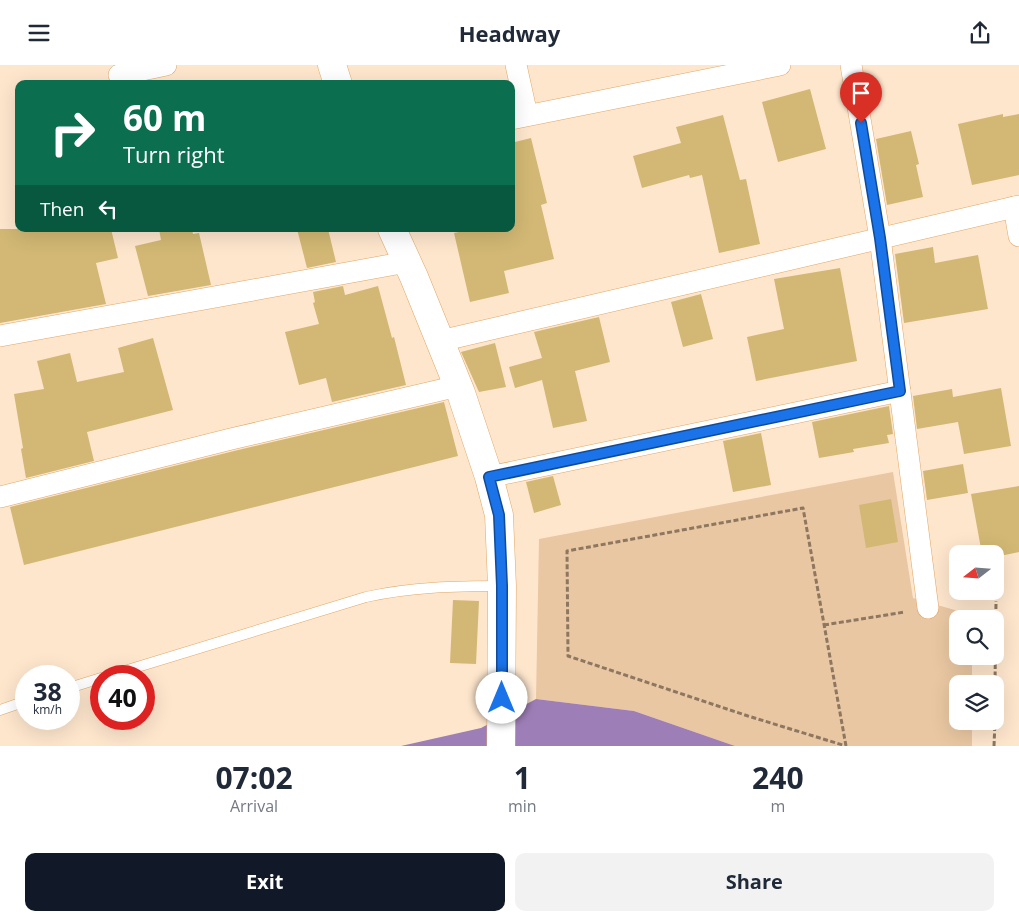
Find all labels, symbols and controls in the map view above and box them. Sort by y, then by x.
text: Headway [459,18,560,48]
icon: menu [25,19,53,47]
icon: share [966,19,994,47]
pin [840,72,882,123]
icon: arrive [847,79,875,107]
text: 60 m [123,94,206,141]
icon: right [40,100,105,165]
text: Turn right [123,139,225,169]
icon: left [94,195,122,223]
text: Then [40,196,84,222]
north arrow [949,545,1004,600]
map controls [949,545,1004,730]
button: search [949,610,1004,665]
speed limit sign: 40 [90,665,155,730]
position arrow [475,671,527,723]
text: 38 [33,674,62,708]
button: layers [949,675,1004,730]
text: km/h [33,701,62,718]
text: 07:02 [215,757,293,798]
text: 1 [514,757,531,798]
text: 240 [752,757,804,798]
text: Arrival [230,795,278,817]
text: min [508,795,537,817]
text: m [770,795,785,817]
button: Exit [25,853,505,911]
button: Share [515,853,994,911]

